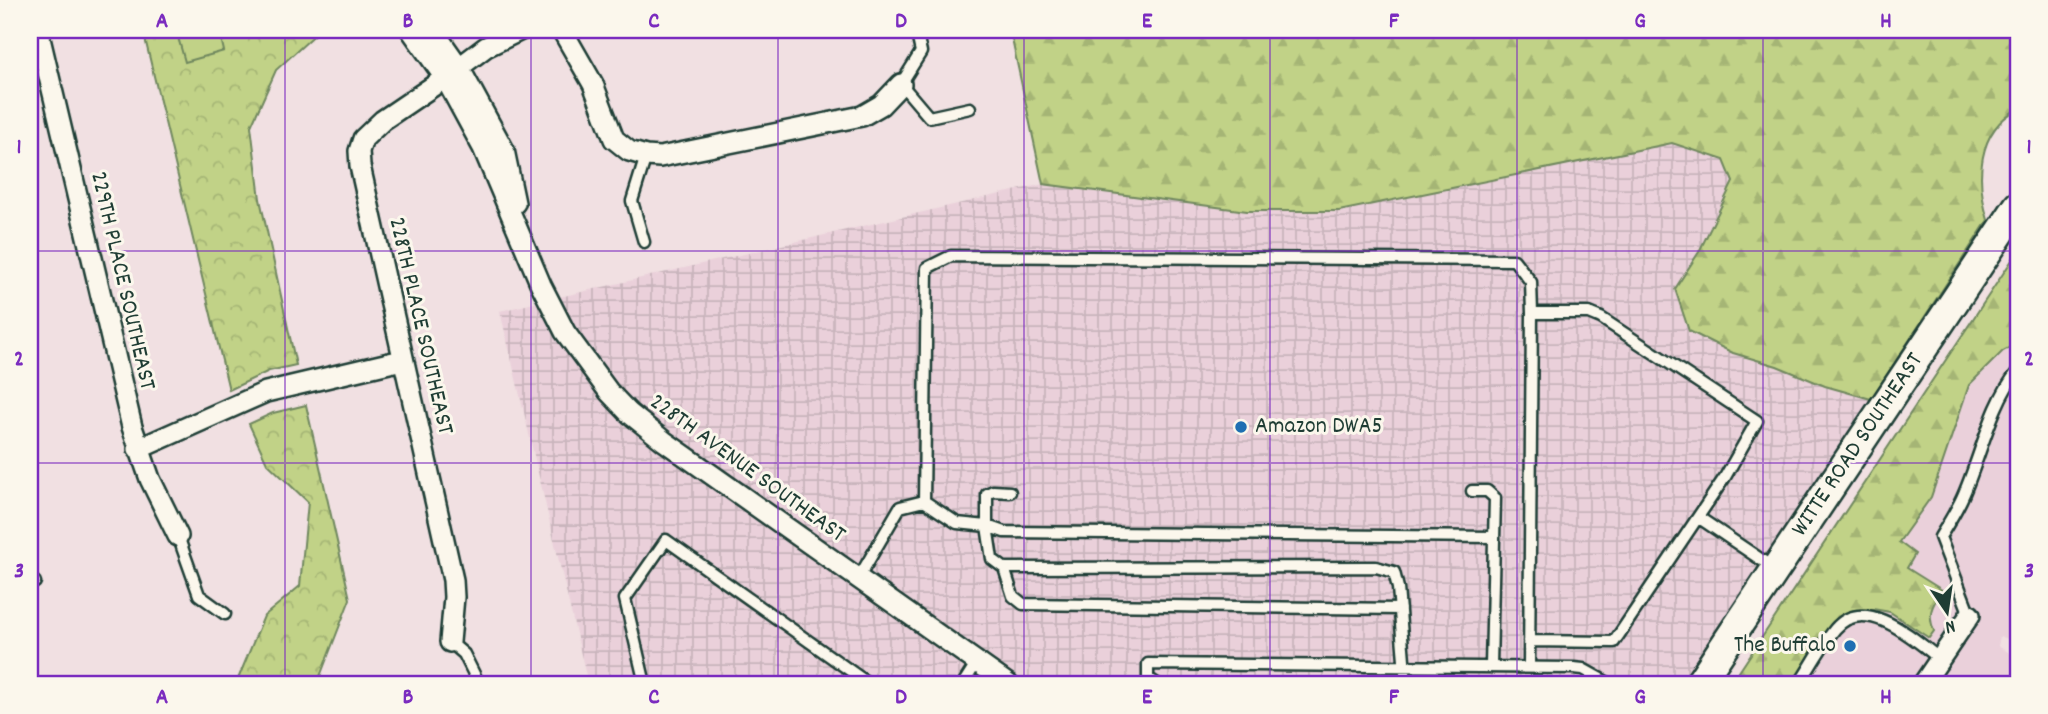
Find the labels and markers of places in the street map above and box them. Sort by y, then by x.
place label: Amazon DWA5 [1255,410,1383,444]
marker: Amazon DWA5 [1233,419,1249,435]
place label: The Buffalo [1734,629,1836,663]
marker: The Buffalo [1842,638,1858,654]

